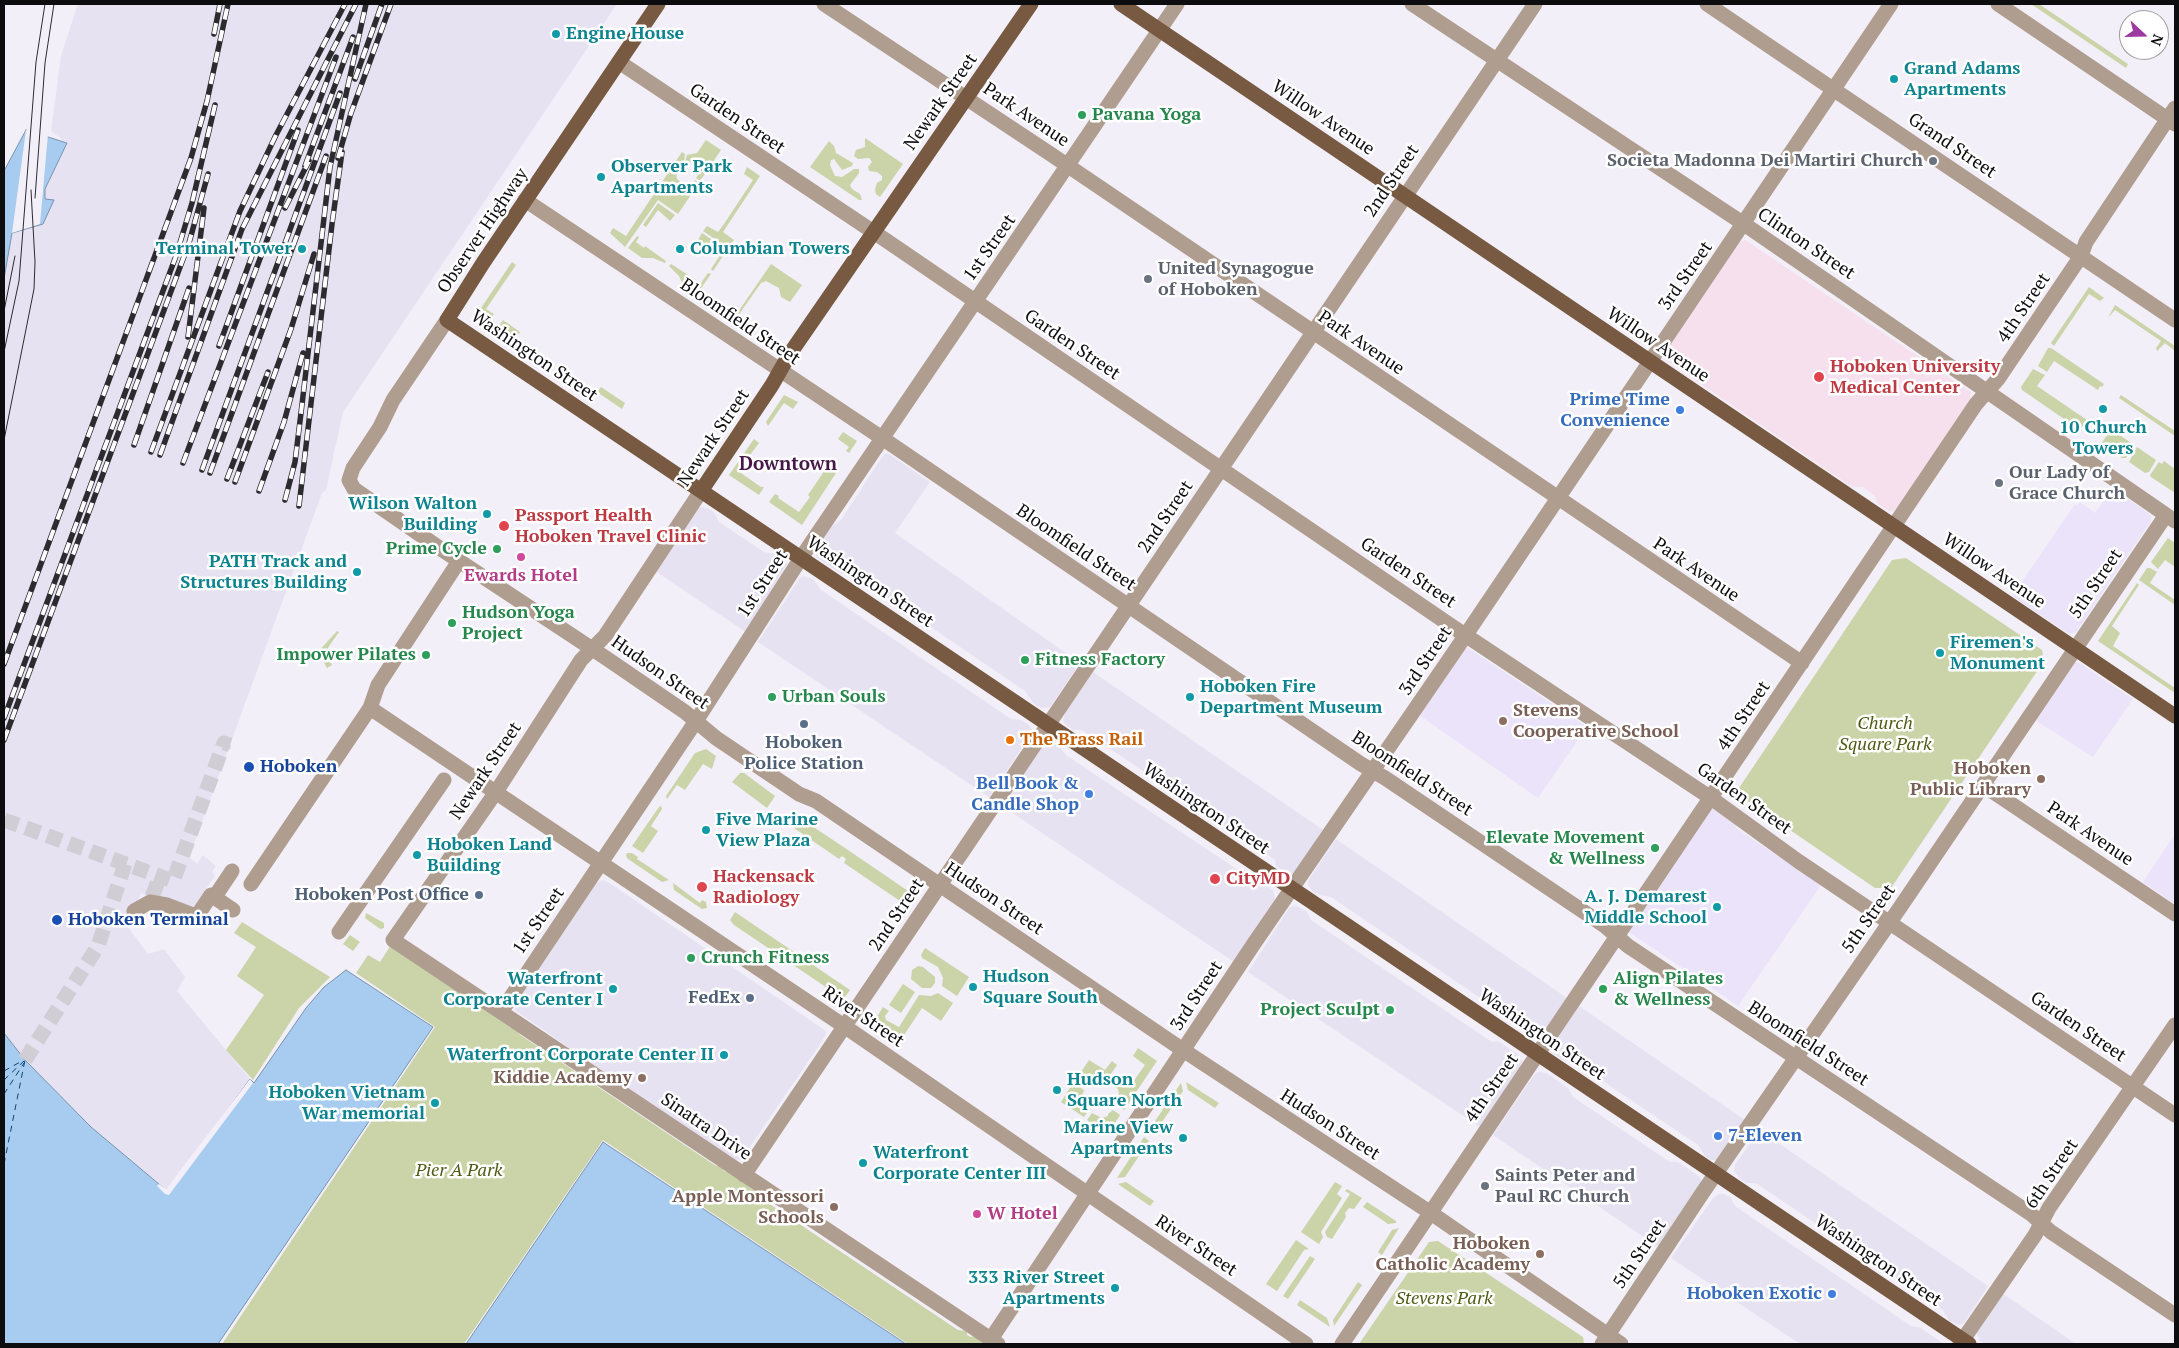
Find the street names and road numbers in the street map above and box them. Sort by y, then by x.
street label: Newark Street [900,50,982,154]
street label: Willow Avenue [1268,76,1378,160]
street label: Park Avenue [979,78,1073,152]
street label: Garden Street [685,79,789,159]
street label: Grand Street [1904,109,2000,183]
street label: 2nd Street [1360,141,1424,221]
street label: Observer Highway [433,164,533,298]
street label: Clinton Street [1753,203,1859,285]
street label: 1st Street [959,210,1021,286]
street label: 3rd Street [1655,237,1717,315]
street label: 4th Street [1993,269,2055,347]
street label: Bloomfield Street [676,274,804,370]
street label: Willow Avenue [1603,303,1713,387]
street label: Garden Street [1020,305,1124,385]
street label: Washington Street [466,306,602,406]
street label: Park Avenue [1314,306,1408,380]
street label: Newark Street [673,385,755,491]
street label: 2nd Street [1134,477,1198,557]
street label: Bloomfield Street [1012,500,1140,596]
street label: Willow Avenue [1939,529,2049,613]
street label: Washington Street [802,532,938,632]
street label: Garden Street [1356,533,1460,613]
street label: Park Avenue [1649,533,1743,607]
street label: 5th Street [2065,545,2127,623]
street label: 1st Street [733,546,793,622]
street label: 3rd Street [1395,622,1457,700]
street label: Hudson Street [607,631,713,715]
street label: 4th Street [1713,677,1775,755]
street label: Newark Street [445,718,527,824]
street label: Bloomfield Street [1348,727,1476,821]
street label: Garden Street [1693,758,1795,840]
street label: Washington Street [1138,759,1274,859]
street label: Park Avenue [2043,797,2137,871]
street label: Hudson Street [941,858,1047,940]
street label: 2nd Street [865,875,929,955]
street label: 5th Street [1837,880,1901,958]
street label: 1st Street [509,883,569,959]
street label: 3rd Street [1166,957,1228,1035]
street label: River Street [818,982,908,1052]
street label: Washington Street [1474,985,1610,1085]
street label: Garden Street [2026,987,2130,1067]
street label: Bloomfield Street [1744,997,1872,1091]
street label: 4th Street [1460,1049,1524,1127]
street label: Hudson Street [1276,1085,1384,1165]
street label: Sinatra Drive [657,1089,755,1165]
street label: 6th Street [2021,1135,2083,1213]
street label: River Street [1151,1211,1241,1281]
street label: Washington Street [1810,1211,1946,1311]
street label: 5th Street [1609,1215,1671,1293]

